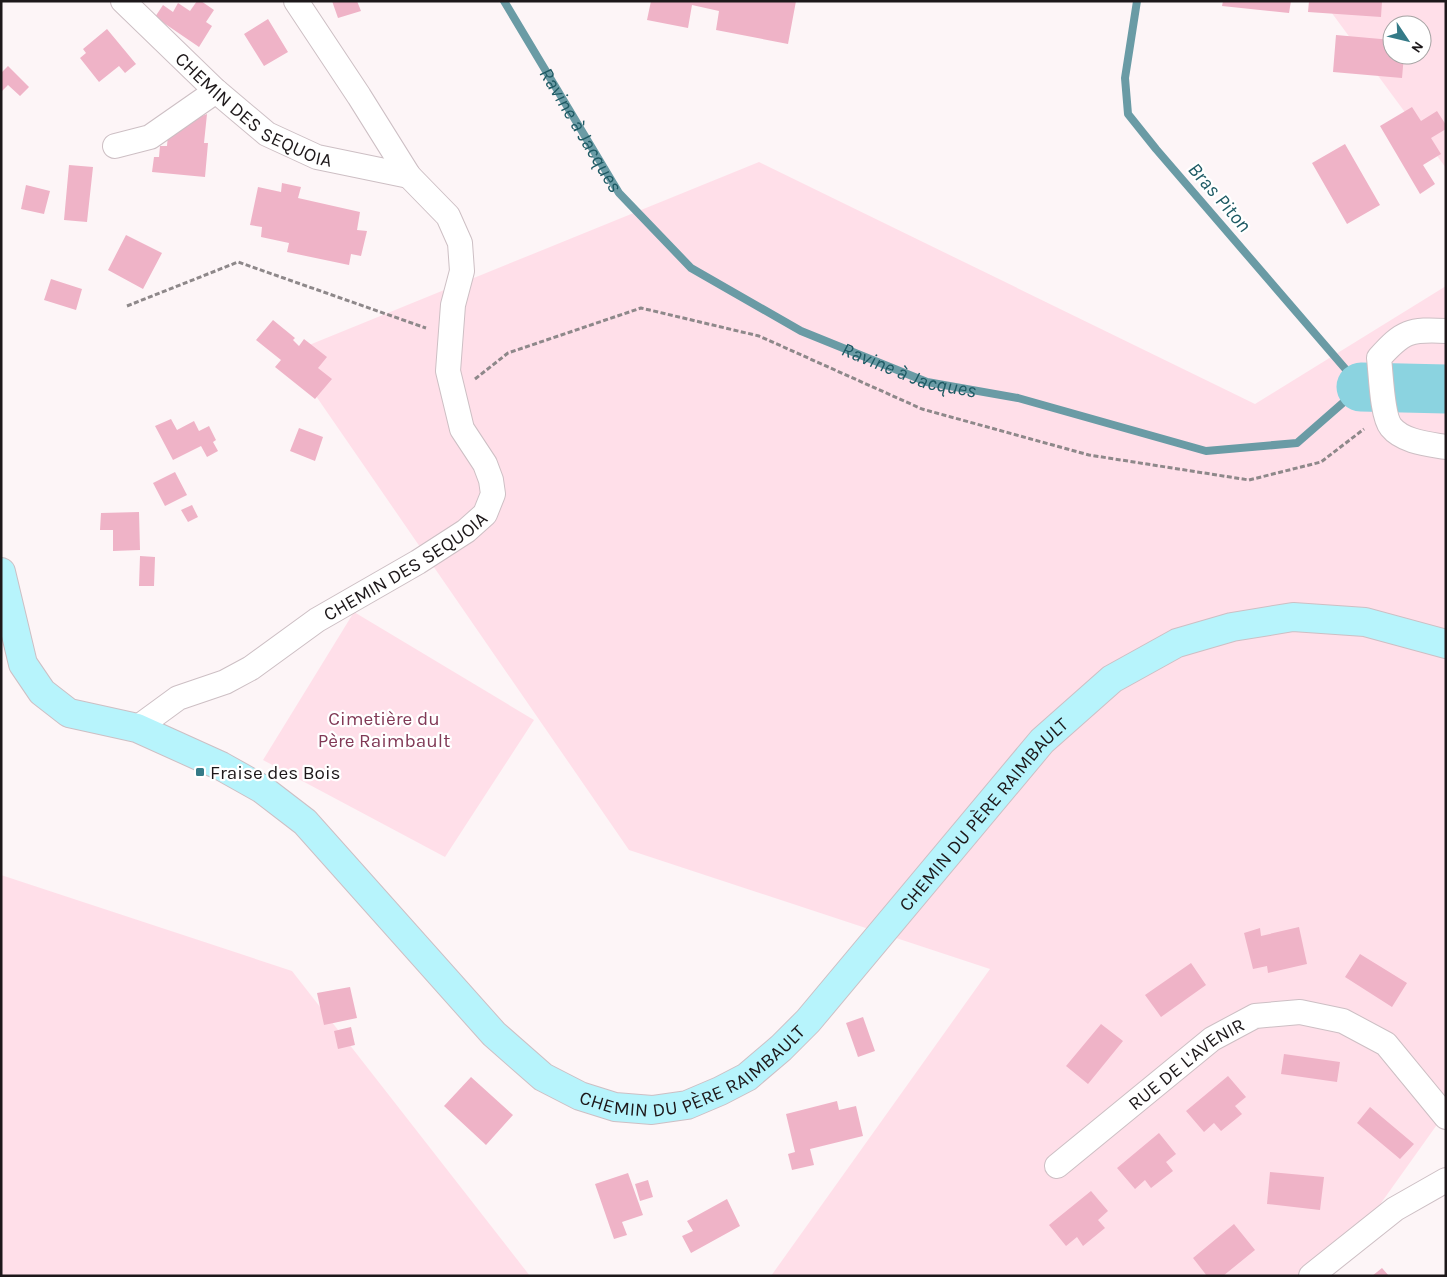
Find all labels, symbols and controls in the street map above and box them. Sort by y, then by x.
north arrow [1382,15,1432,65]
text: N [1407,38,1427,56]
street label: CHEMIN DES SEQUOIA [170,48,334,172]
water label: Ravine à Jacques [535,63,627,196]
water label: Bras Piton [1183,158,1256,237]
water label: Ravine à Jacques [838,338,978,403]
street label: CHEMIN DES SEQUOIA [320,507,492,626]
park label: Cimetière du Père Raimbault [318,708,450,752]
street label: CHEMIN DU PÈRE RAIMBAULT [895,713,1073,916]
place label: Fraise des Bois [210,762,341,784]
marker: Fraise des Bois [194,766,206,778]
street label: RUE DE L'AVENIR [1124,1014,1248,1115]
street label: CHEMIN DU PÈRE RAIMBAULT [577,1020,810,1122]

